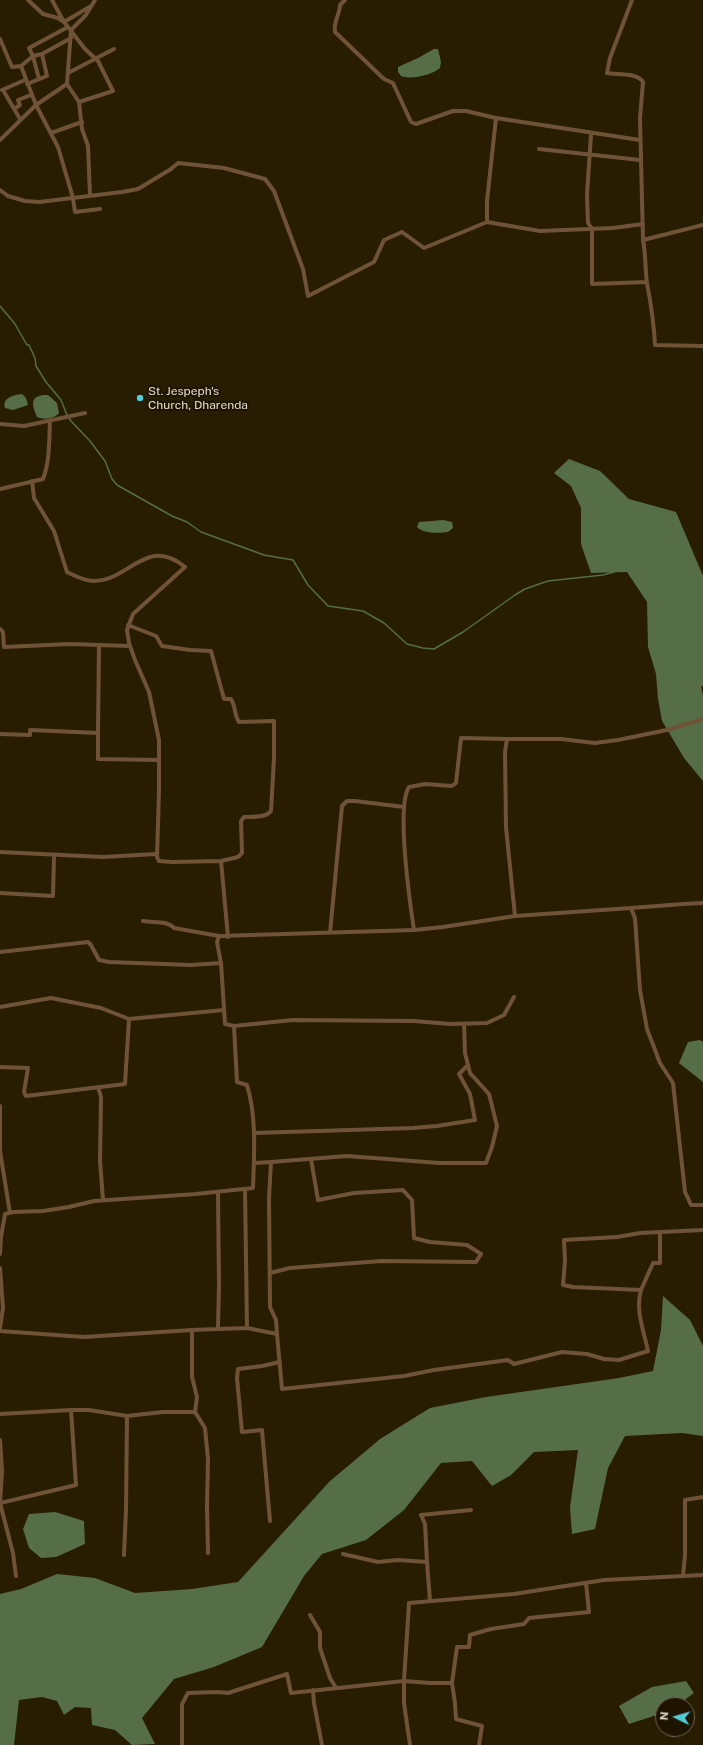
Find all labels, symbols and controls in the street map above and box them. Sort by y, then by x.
place label: St. Jespeph's Church, Dharenda [148,384,248,412]
marker: St. Jespeph's Church, Dharenda [135,393,145,403]
north arrow [655,1697,695,1737]
text: N [658,1711,670,1721]

